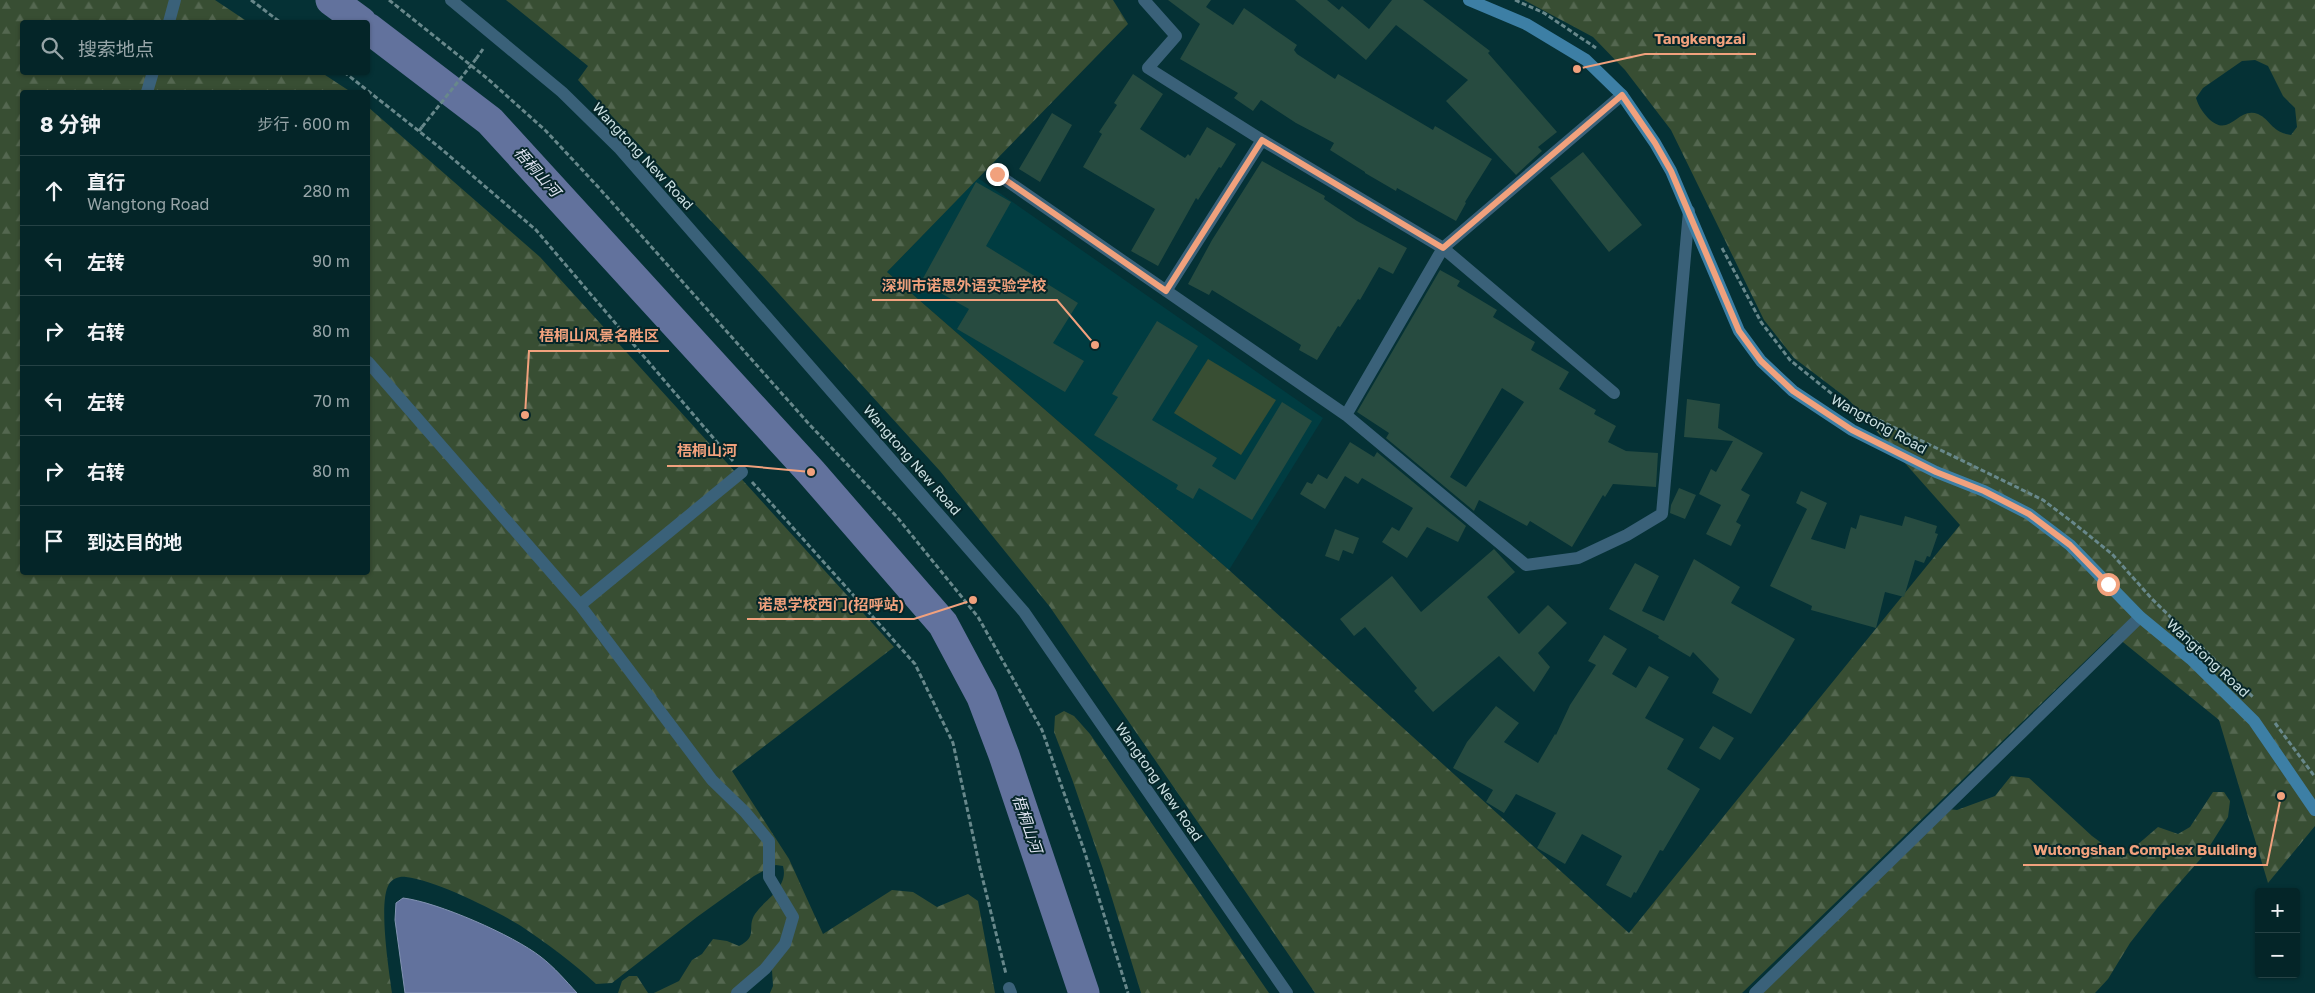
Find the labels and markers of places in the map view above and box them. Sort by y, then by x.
callout: Tangkengzai [1645,24,1756,54]
callout: 深圳市诺思外语实验学校 [872,270,1057,300]
callout: 梧桐山风景名胜区 [529,321,669,351]
callout: 梧桐山河 [667,436,747,466]
callout: 诺思学校西门(招呼站) [747,589,914,619]
callout: Wutongshan Complex Building [2023,835,2267,865]

